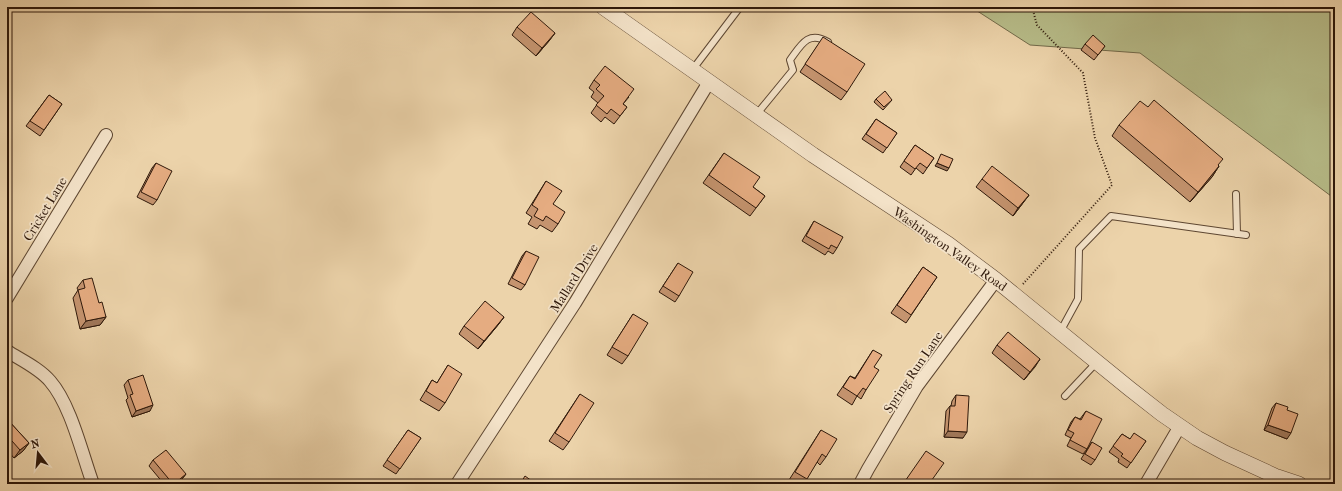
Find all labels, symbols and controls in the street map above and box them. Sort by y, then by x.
street label: Cricket Lane [20,174,70,244]
street label: Washington Valley Road [889,203,1011,295]
street label: Mallard Drive [547,240,601,315]
street label: Spring Run Lane [880,328,946,416]
north arrow [18,433,58,473]
text: N [30,436,42,451]

